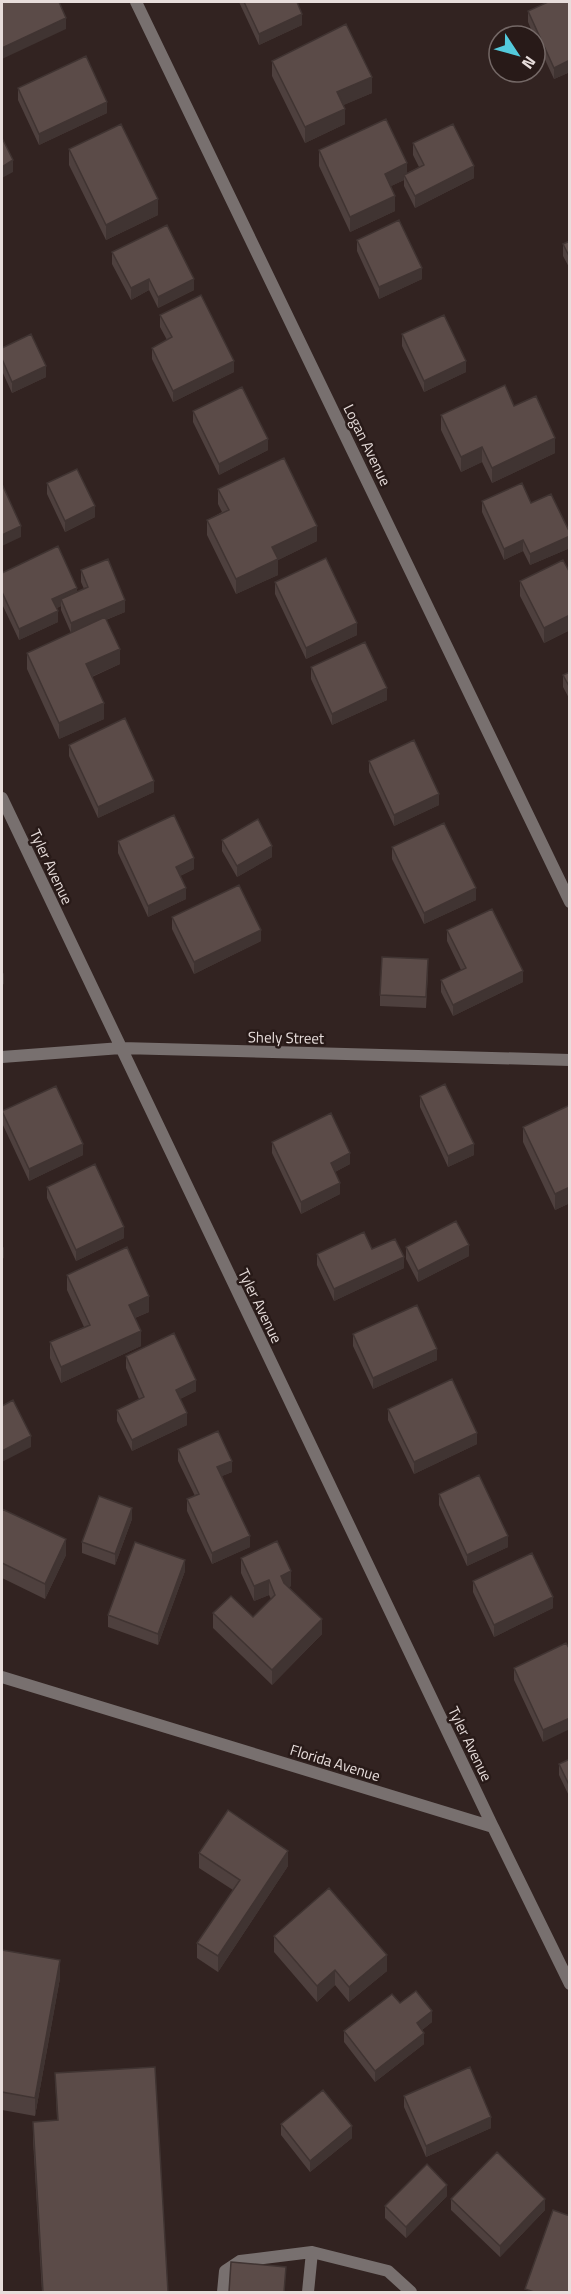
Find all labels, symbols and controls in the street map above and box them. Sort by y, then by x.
north arrow [487,24,547,84]
text: N [516,51,542,74]
street label: Logan Avenue [338,400,397,490]
street label: Tyler Avenue [24,825,79,908]
street label: Shely Street [248,1025,325,1050]
street label: Tyler Avenue [232,1265,288,1347]
street label: Tyler Avenue [442,1703,498,1785]
street label: Florida Avenue [287,1738,383,1787]

